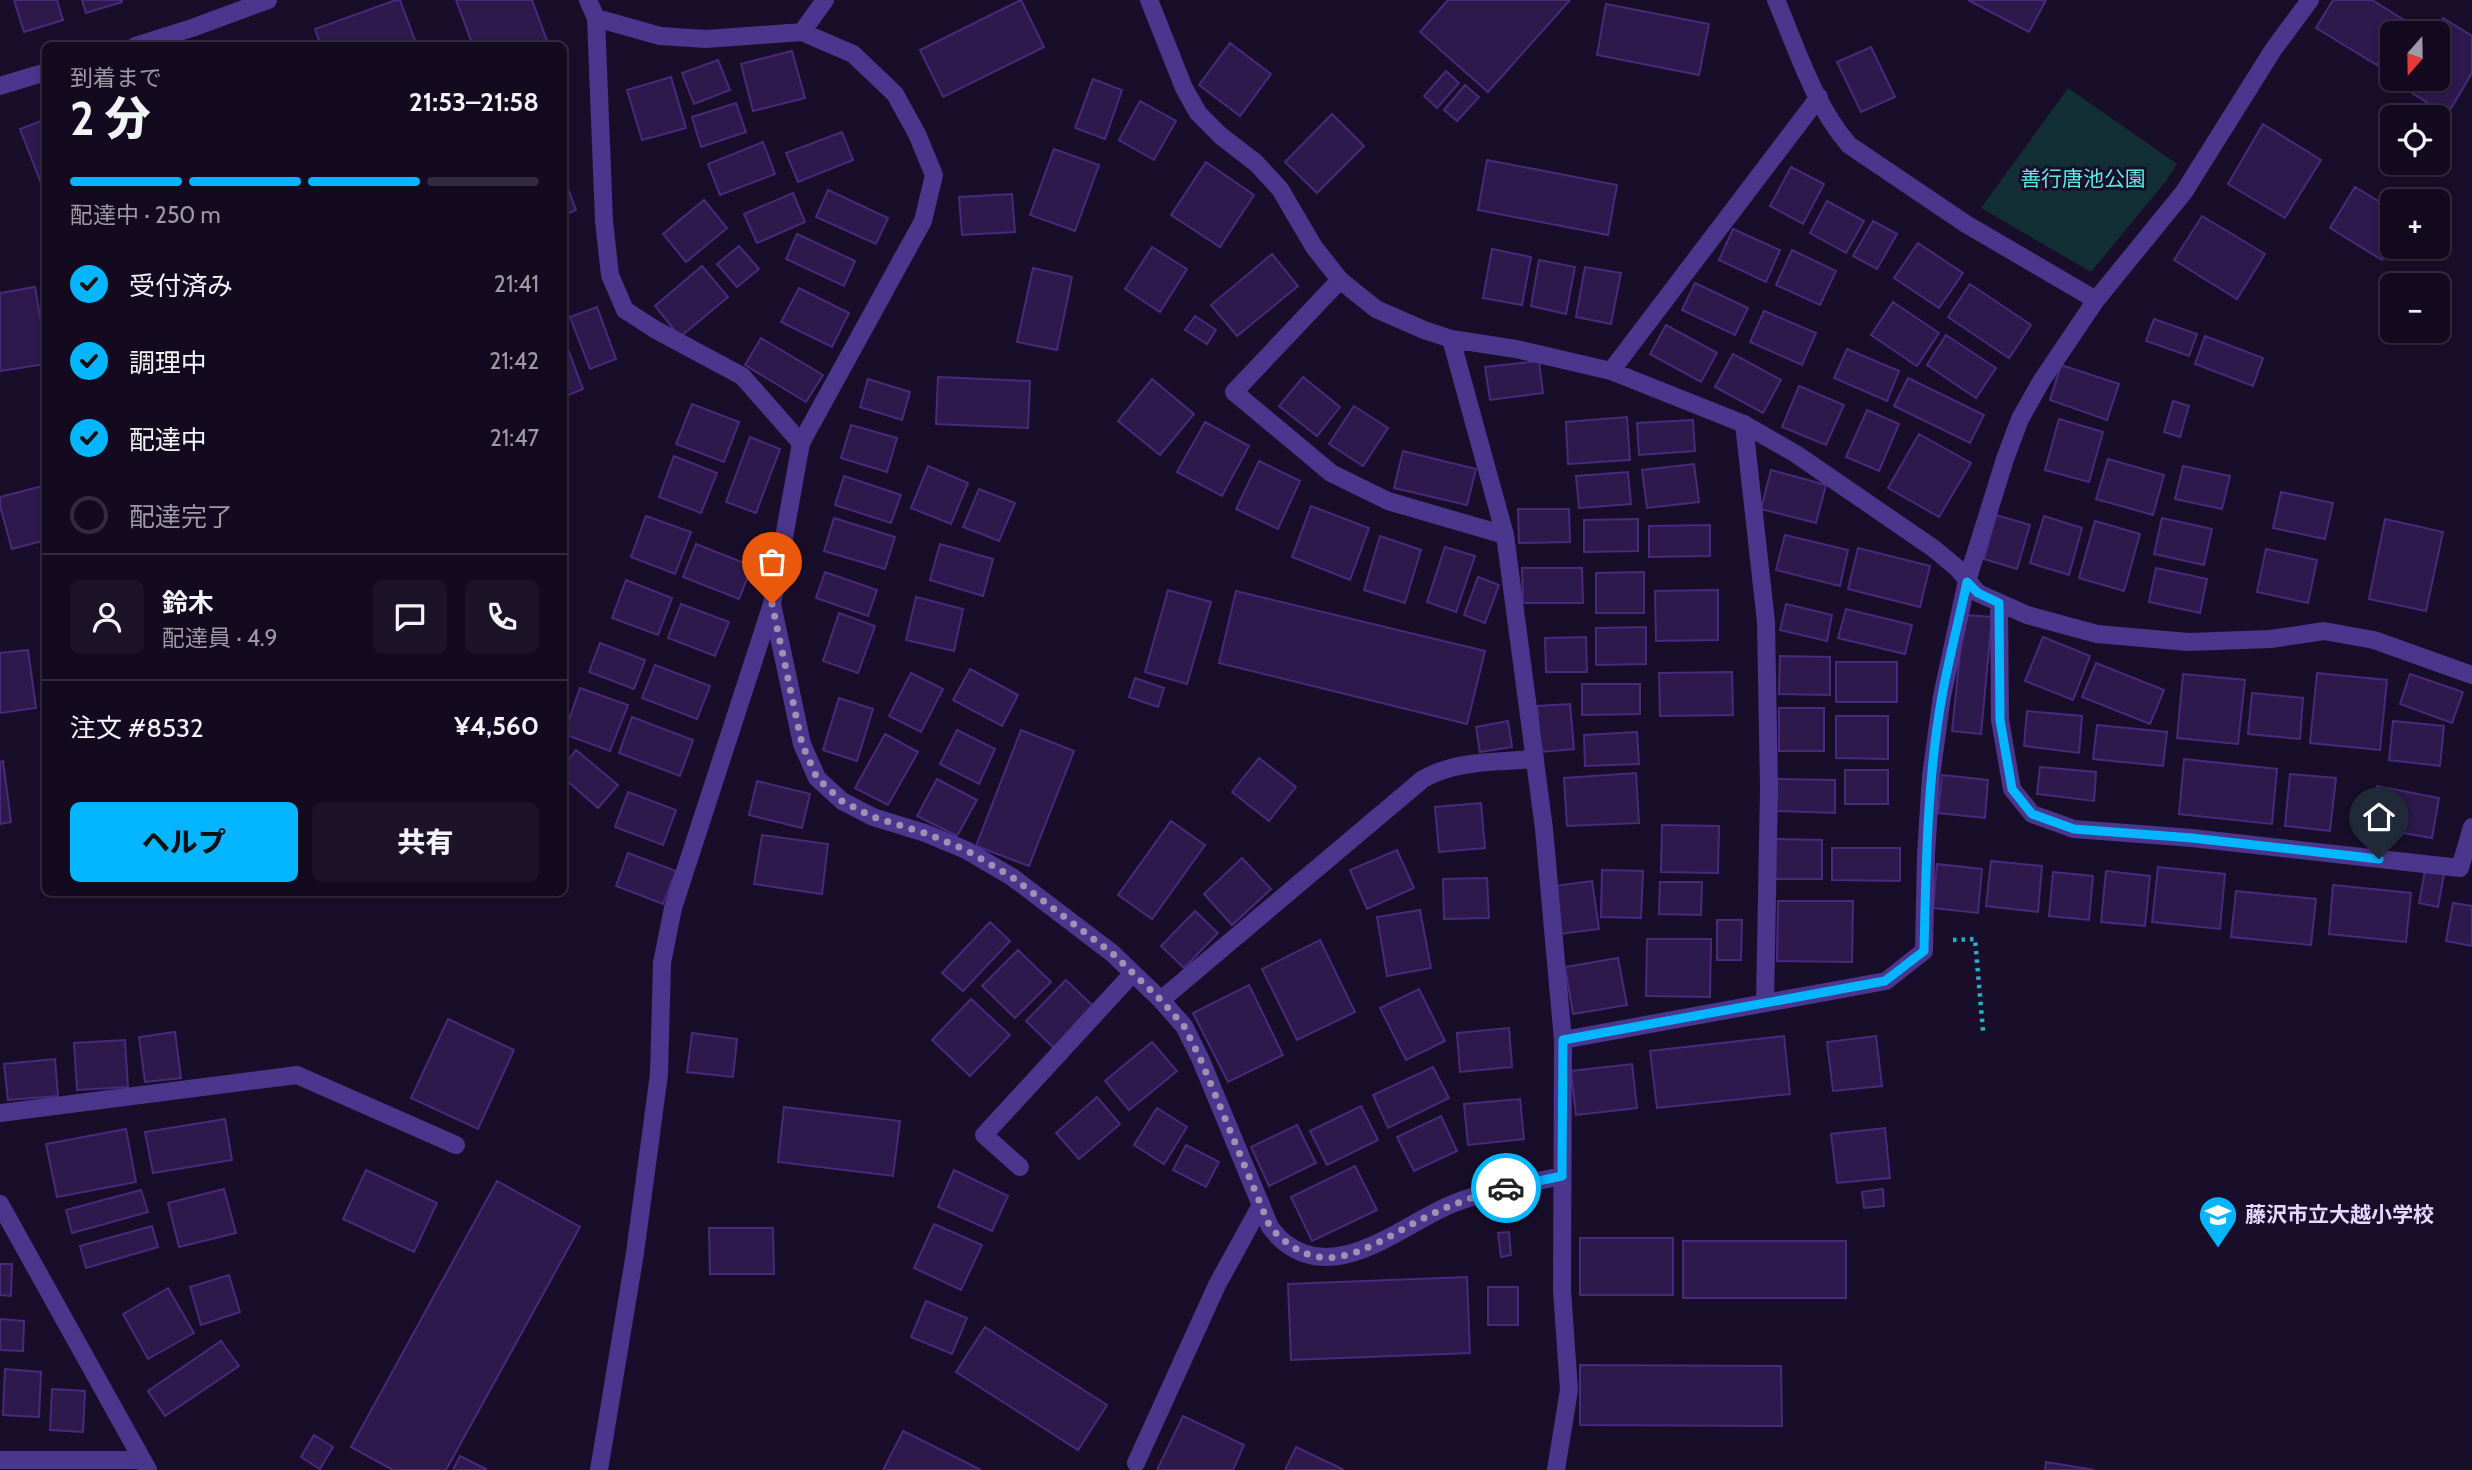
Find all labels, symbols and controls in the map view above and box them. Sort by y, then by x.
north arrow [2380,21,2450,91]
map controls [2380,21,2450,343]
text: 到着まで [70,64,162,92]
text: 21:53–21:58 [409,86,539,118]
text: 2 分 [70,91,151,147]
button: locate [2380,105,2450,175]
park label: 善行唐池公園 [2020,166,2146,191]
button: + [2380,189,2450,259]
text: 配達中 · 250 m [70,201,221,229]
icon: check [70,265,108,303]
text: 受付済み [129,270,233,302]
text: 21:41 [494,270,539,298]
button: − [2380,273,2450,343]
icon: check [70,342,108,380]
text: 調理中 [129,347,207,379]
text: 21:42 [489,347,539,375]
icon: check [70,419,108,457]
text: 配達中 [129,424,207,456]
text: 21:47 [490,424,539,452]
text: 配達完了 [129,501,233,533]
pin [742,532,802,604]
icon: bag [753,543,791,581]
button: person [70,580,144,654]
button: chat [373,580,447,654]
button: phone [465,580,539,654]
text: 鈴木 [162,587,214,619]
text: 配達員 · 4.9 [162,624,278,652]
text: ¥4,560 [454,710,539,742]
text: 注文 #8532 [70,712,204,744]
pin [2349,787,2409,859]
icon: home [2360,798,2398,836]
button: ヘルプ [70,802,298,882]
button: 共有 [312,802,539,882]
courier [1471,1153,1541,1223]
icon: car [1487,1169,1525,1207]
school or university icon: 藤沢市立大越小学校 [2197,1194,2239,1249]
place label: 藤沢市立大越小学校 [2245,1202,2434,1227]

